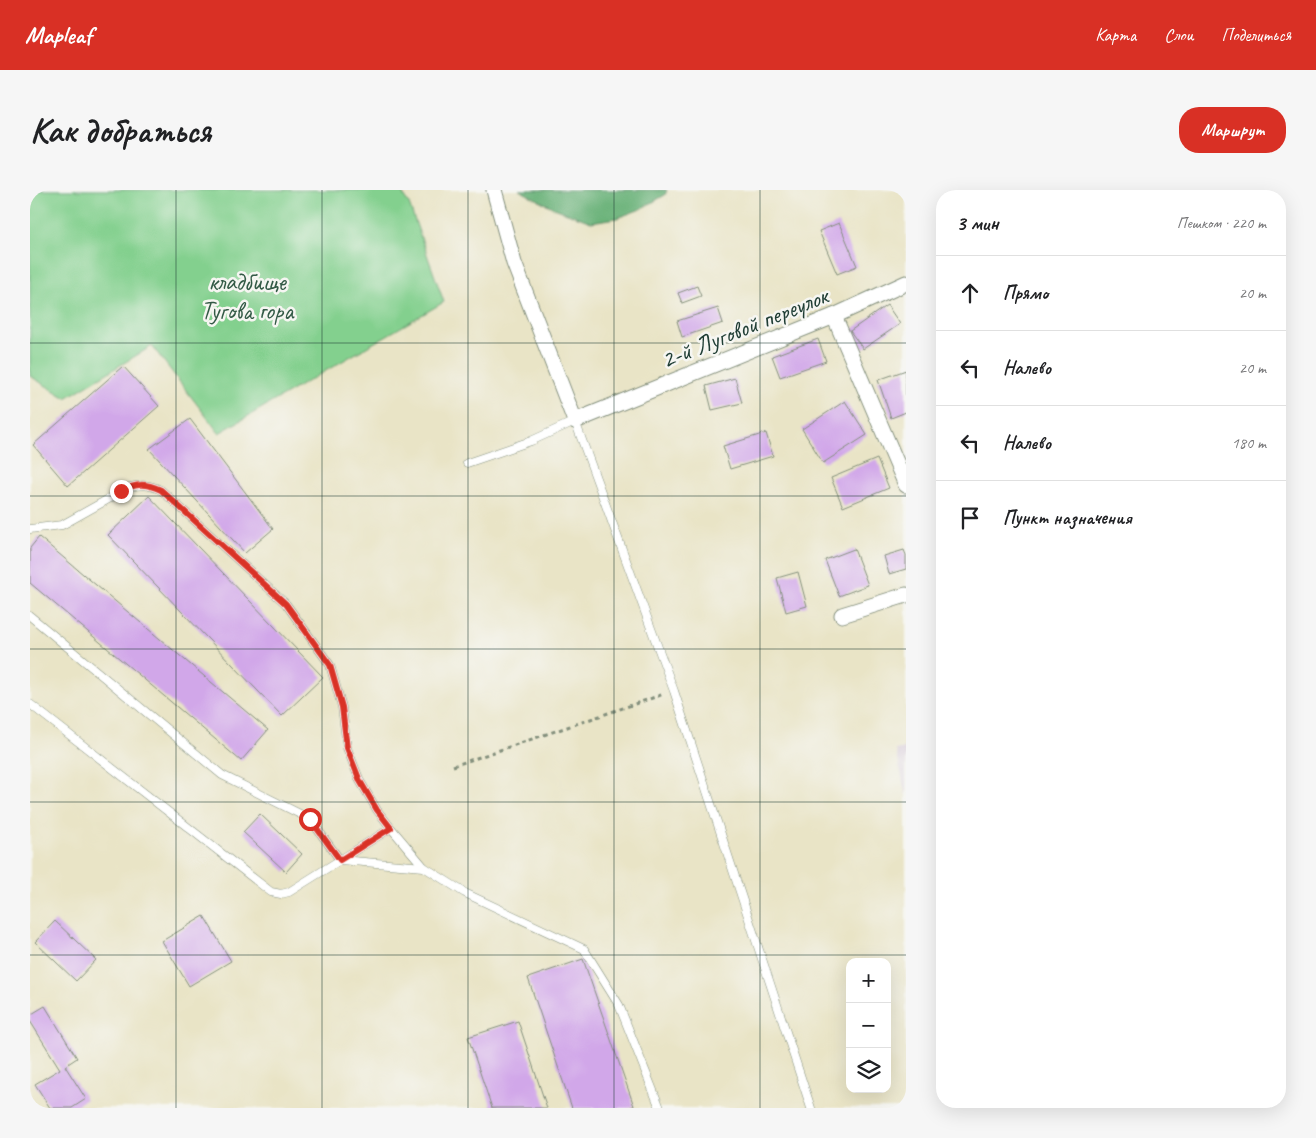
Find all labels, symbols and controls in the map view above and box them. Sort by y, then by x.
text: Mapleaf [25,20,92,50]
text: Карта [1095,24,1136,46]
text: Слои [1164,24,1193,46]
text: Поделиться [1221,24,1291,46]
button: Маршрут [1179,107,1286,153]
text: Как добраться [30,108,211,153]
text: 3 мин [956,210,999,236]
text: Пешком · 220 m [1177,213,1266,233]
park label: кладбище Тугова гора [201,266,295,327]
street label: 2-й Луговой переулок [656,279,835,376]
icon: ahead [956,279,984,307]
text: Прямо [1003,281,1048,305]
text: 20 m [1239,283,1266,303]
icon: left [956,354,984,382]
text: Налево [1003,356,1051,380]
text: 20 m [1239,358,1266,378]
icon: left [956,429,984,457]
text: Налево [1003,431,1051,455]
text: 180 m [1232,433,1266,453]
route end [110,480,133,503]
icon: arrive [956,504,984,532]
text: Пункт назначения [1003,506,1132,530]
route start [299,808,322,831]
map controls [846,958,891,1093]
button: + [846,958,891,1003]
button: − [846,1003,891,1048]
button: layers [846,1048,891,1093]

